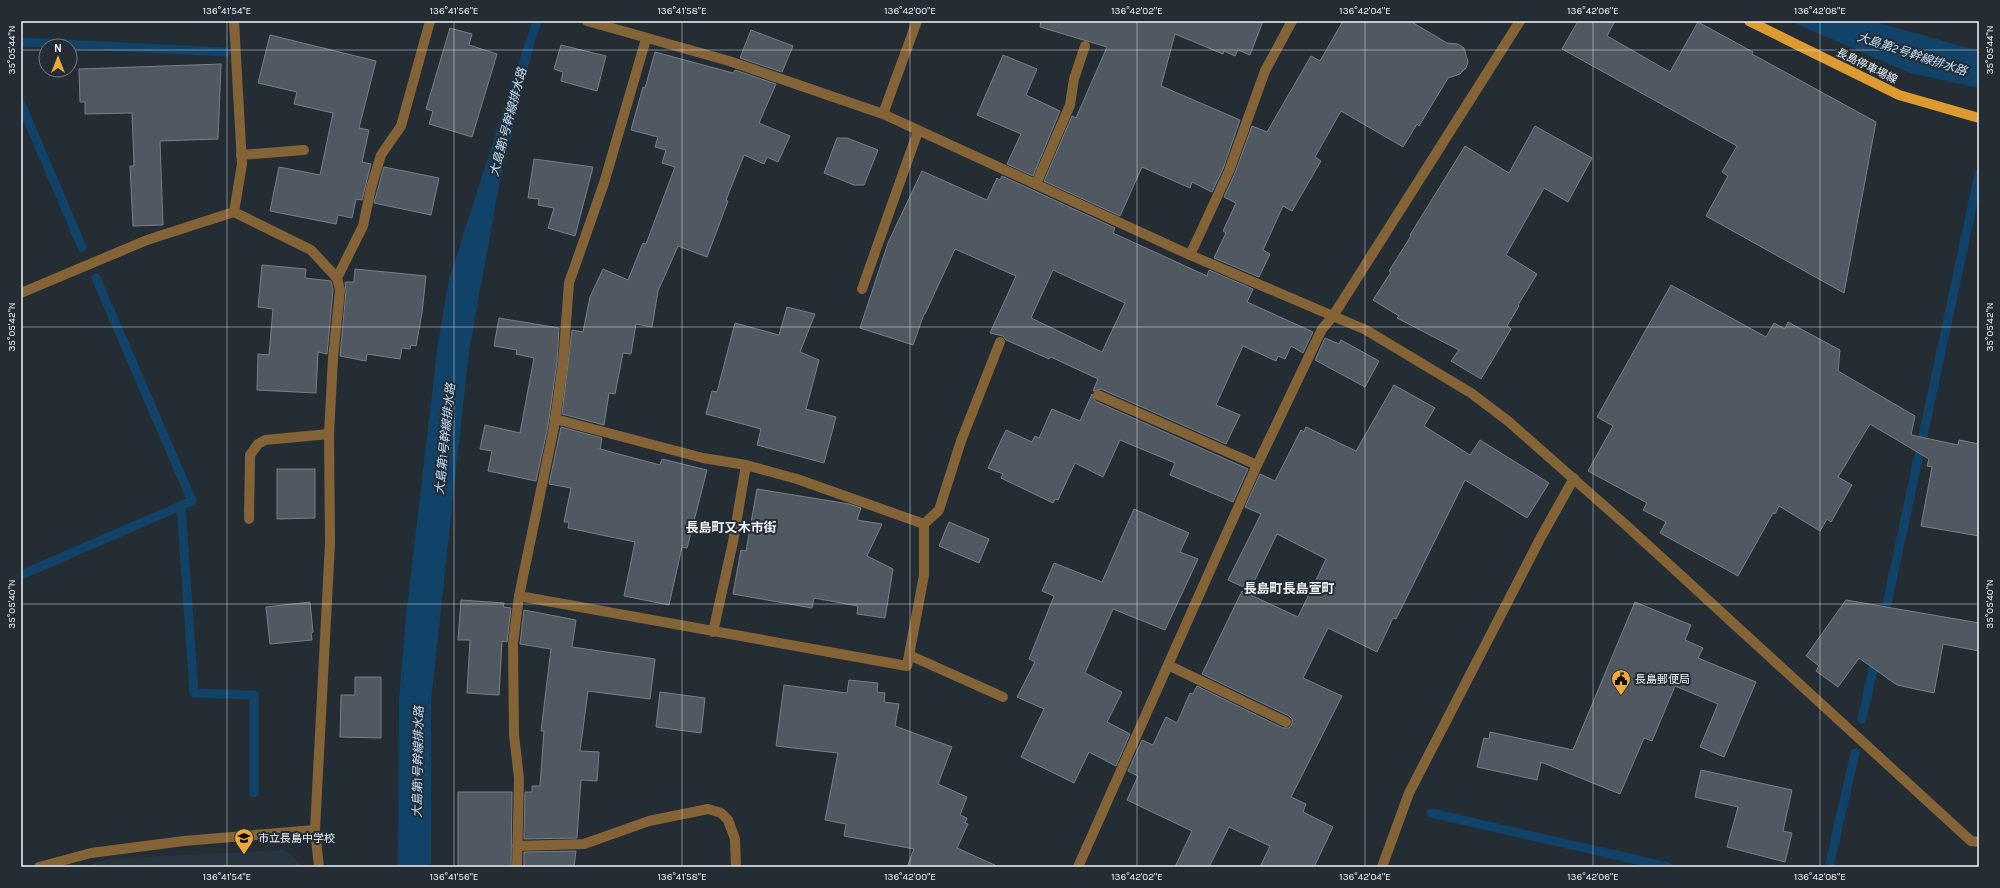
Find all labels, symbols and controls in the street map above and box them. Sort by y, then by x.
text: 136°41'54"E [203,5,251,17]
text: 136°41'56"E [430,5,478,17]
text: 136°41'58"E [657,5,707,17]
text: 136°42'00"E [884,5,936,17]
text: 136°42'02"E [1111,5,1163,17]
text: 136°42'04"E [1339,5,1391,17]
text: 136°42'06"E [1567,5,1619,17]
text: 136°42'08"E [1794,5,1846,17]
text: 35°05'44"N [6,26,18,74]
text: 35°05'44"N [1984,26,1996,74]
water label: 大島第2号幹線排水路 [1856,30,1969,79]
north arrow [38,38,78,78]
text: N [54,42,62,55]
street label: 長島停車場線 [1834,46,1900,86]
water label: 大島第1号幹線排水路 [487,65,529,178]
text: 35°05'42"N [6,302,18,352]
text: 35°05'42"N [1984,302,1996,352]
water label: 大島第1号幹線排水路 [432,382,458,495]
district label: 長島町又木市街 [685,520,777,535]
text: 35°05'40"N [6,579,18,629]
text: 35°05'40"N [1984,579,1996,629]
district label: 長島町長島萱町 [1243,581,1335,596]
public building icon: 長島郵便局 [1610,668,1632,696]
place label: 長島郵便局 [1635,673,1690,686]
water label: 大島第1号幹線排水路 [410,705,426,818]
school or university icon: 市立長島中学校 [233,827,255,855]
place label: 市立長島中学校 [258,832,335,845]
text: 136°41'54"E [203,871,251,883]
text: 136°41'56"E [430,871,478,883]
text: 136°41'58"E [657,871,707,883]
text: 136°42'00"E [884,871,936,883]
text: 136°42'02"E [1111,871,1163,883]
text: 136°42'04"E [1339,871,1391,883]
text: 136°42'06"E [1567,871,1619,883]
text: 136°42'08"E [1794,871,1846,883]

